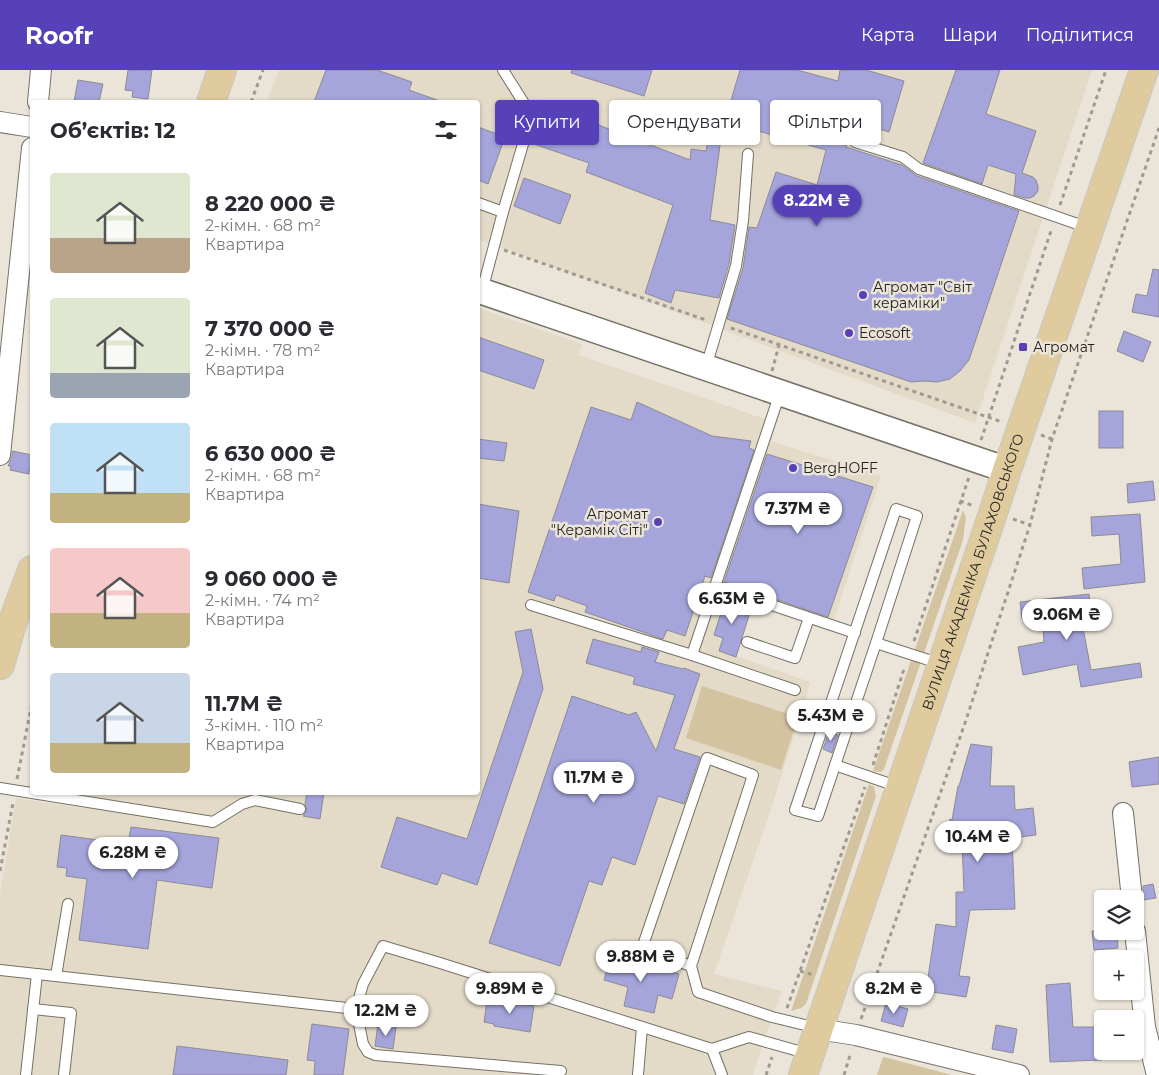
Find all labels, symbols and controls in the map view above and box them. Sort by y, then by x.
text: Roofr [25,21,94,50]
text: Карта [861,24,915,46]
text: Шари [943,24,998,46]
text: Поділитися [1026,24,1134,46]
chip: Купити [495,100,599,145]
chip: Орендувати [609,100,760,145]
chip: Фільтри [770,100,881,145]
icon: filters [432,116,460,144]
text: Об’єктів: 12 [50,118,175,143]
pin: 8.22M ₴ [771,184,863,227]
text: 8 220 000 ₴ [205,191,336,216]
text: 8.22M ₴ [784,191,850,210]
icon: home [90,193,150,253]
text: 2-кімн. · 68 m² [205,216,321,235]
text: Квартира [205,235,285,254]
place label: Агромат "Світ кераміки" [873,278,972,312]
marker: Агромат "Світ кераміки" [857,289,869,301]
text: 7 370 000 ₴ [205,316,335,341]
icon: home [90,318,150,378]
place label: Ecosoft [859,324,911,342]
marker: Ecosoft [843,327,855,339]
place label: Агромат [1033,338,1095,356]
text: 2-кімн. · 78 m² [205,341,320,360]
marker: Агромат [1017,341,1029,353]
text: Квартира [205,360,285,379]
street label: ВУЛИЦЯ АКАДЕМІКА БУЛАХОВСЬКОГО [918,431,1028,713]
text: 6 630 000 ₴ [205,441,336,466]
icon: home [90,443,150,503]
place label: BergHOFF [803,459,878,477]
marker: BergHOFF [787,462,799,474]
text: 2-кімн. · 68 m² [205,466,321,485]
text: Квартира [205,485,285,504]
pin: 7.37M ₴ [752,492,844,535]
text: 7.37M ₴ [765,499,831,518]
place label: Агромат "Керамік Сіті" [551,505,648,539]
marker: Агромат "Керамік Сіті" [652,516,664,528]
text: 9 060 000 ₴ [205,566,338,591]
icon: home [90,568,150,628]
pin: 6.63M ₴ [686,582,778,625]
text: 6.63M ₴ [698,589,766,608]
text: 2-кімн. · 74 m² [205,591,320,610]
pin: 9.06M ₴ [1021,598,1113,641]
text: 9.06M ₴ [1033,605,1101,624]
text: Квартира [205,610,285,629]
text: 11.7M ₴ [205,691,283,716]
icon: home [90,693,150,753]
pin: 5.43M ₴ [785,700,877,742]
text: 5.43M ₴ [797,706,865,725]
text: 3-кімн. · 110 m² [205,716,323,735]
text: Квартира [205,735,285,754]
pin: 11.7M ₴ [548,762,640,804]
text: 11.7M ₴ [564,768,624,787]
pin: 10.4M ₴ [932,820,1024,863]
text: 10.4M ₴ [945,827,1011,846]
pin: 6.28M ₴ [87,836,179,879]
text: 6.28M ₴ [99,843,167,862]
map controls [1094,890,1144,1060]
button: layers [1094,890,1144,940]
pin: 9.88M ₴ [595,940,687,983]
text: 9.88M ₴ [607,947,675,966]
button: + [1094,950,1144,1000]
pin: 9.89M ₴ [464,972,556,1015]
pin: 8.2M ₴ [853,972,935,1015]
text: 9.89M ₴ [476,979,544,998]
text: 8.2M ₴ [865,979,923,998]
pin: 12.2M ₴ [340,994,432,1037]
text: 12.2M ₴ [355,1001,417,1020]
button: − [1094,1010,1144,1060]

